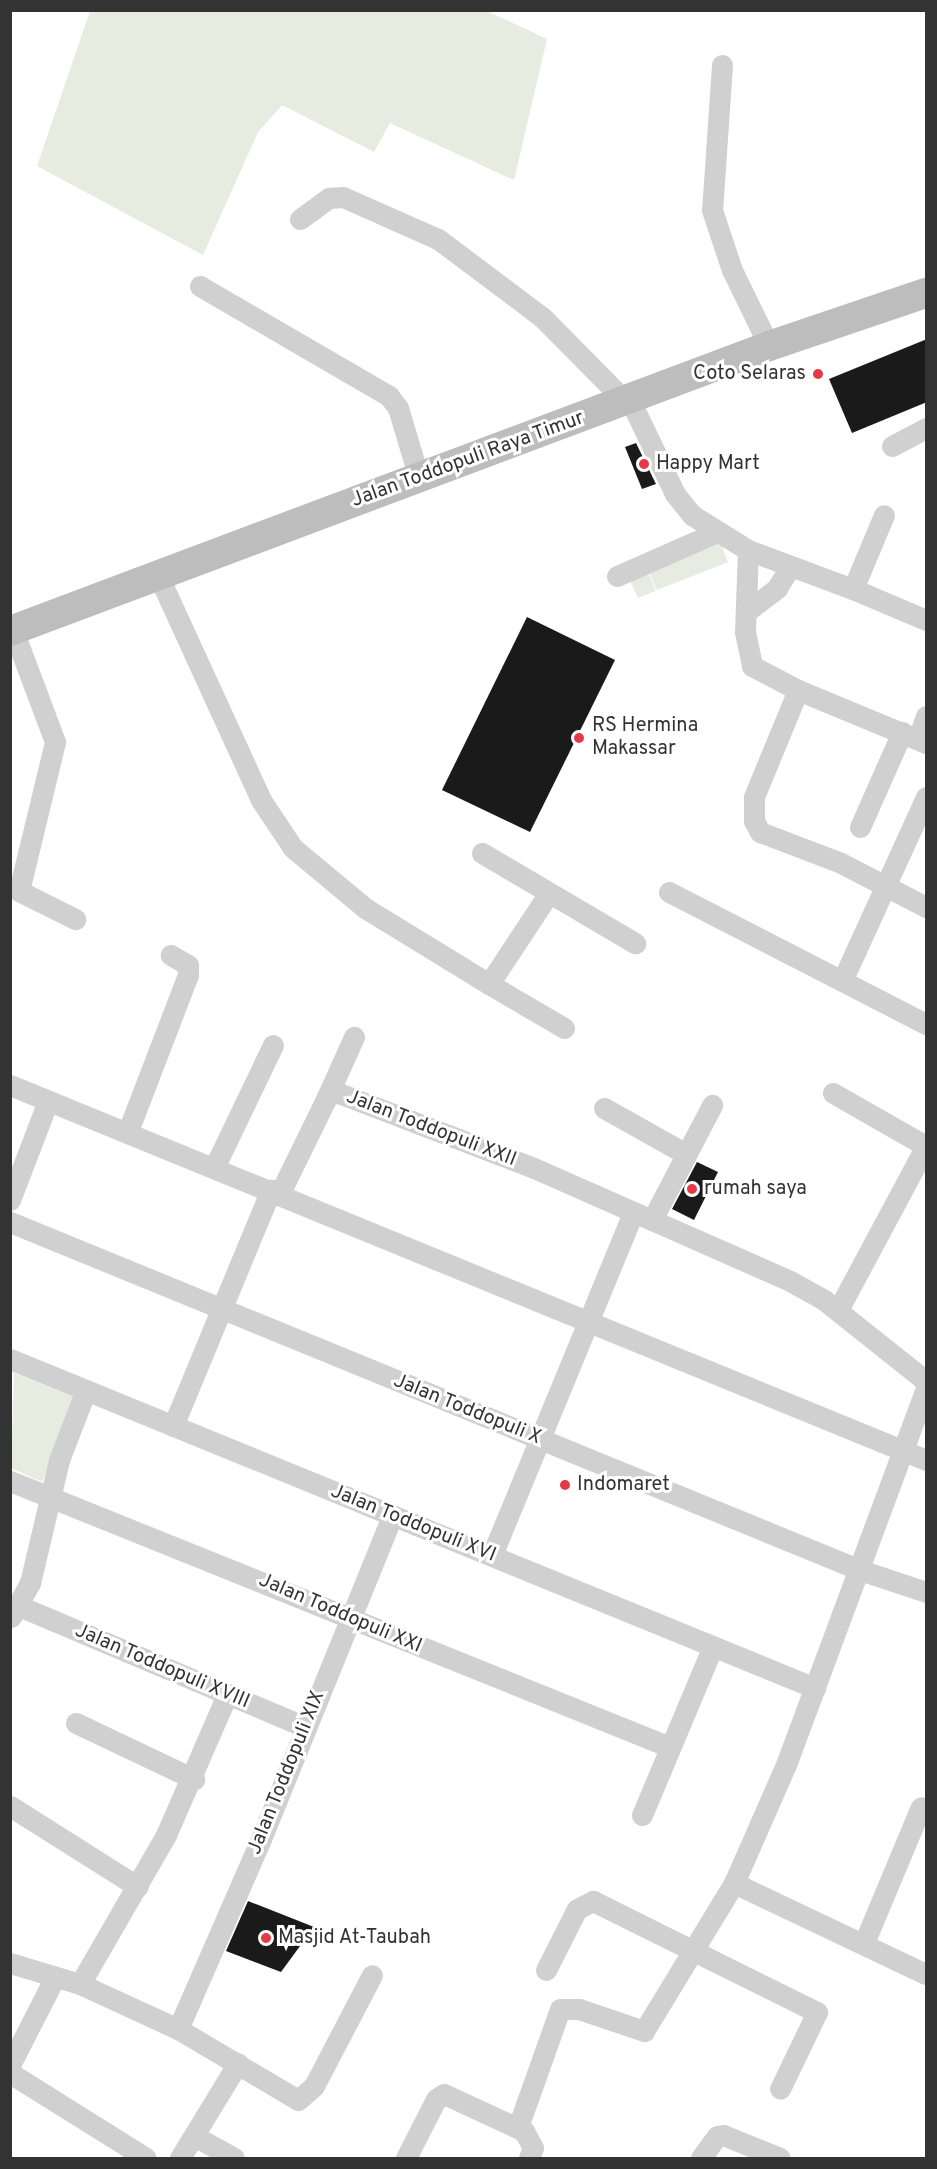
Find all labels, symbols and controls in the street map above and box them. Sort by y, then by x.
place label: Coto Selaras [693,362,806,386]
marker: Coto Selaras [811,367,825,381]
street label: Jalan Toddopuli Raya Timur [348,406,588,514]
place label: Happy Mart [656,452,760,476]
marker: Happy Mart [637,457,651,471]
place label: RS Hermina Makassar [592,714,698,761]
marker: RS Hermina Makassar [570,729,588,747]
street label: Jalan Toddopuli XXII [342,1085,520,1173]
place label: rumah saya [704,1177,807,1201]
marker: rumah saya [685,1182,699,1196]
street label: Jalan Toddopuli X [389,1369,545,1451]
place label: Indomaret [577,1473,670,1497]
marker: Indomaret [558,1478,572,1492]
street label: Jalan Toddopuli XVI [326,1480,500,1568]
street label: Jalan Toddopuli XXI [255,1569,425,1659]
street label: Jalan Toddopuli XVIII [71,1619,253,1715]
street label: Jalan Toddopuli XIX [243,1687,331,1859]
place label: Masjid At-Taubah [278,1926,432,1950]
marker: Masjid At-Taubah [259,1931,273,1945]

